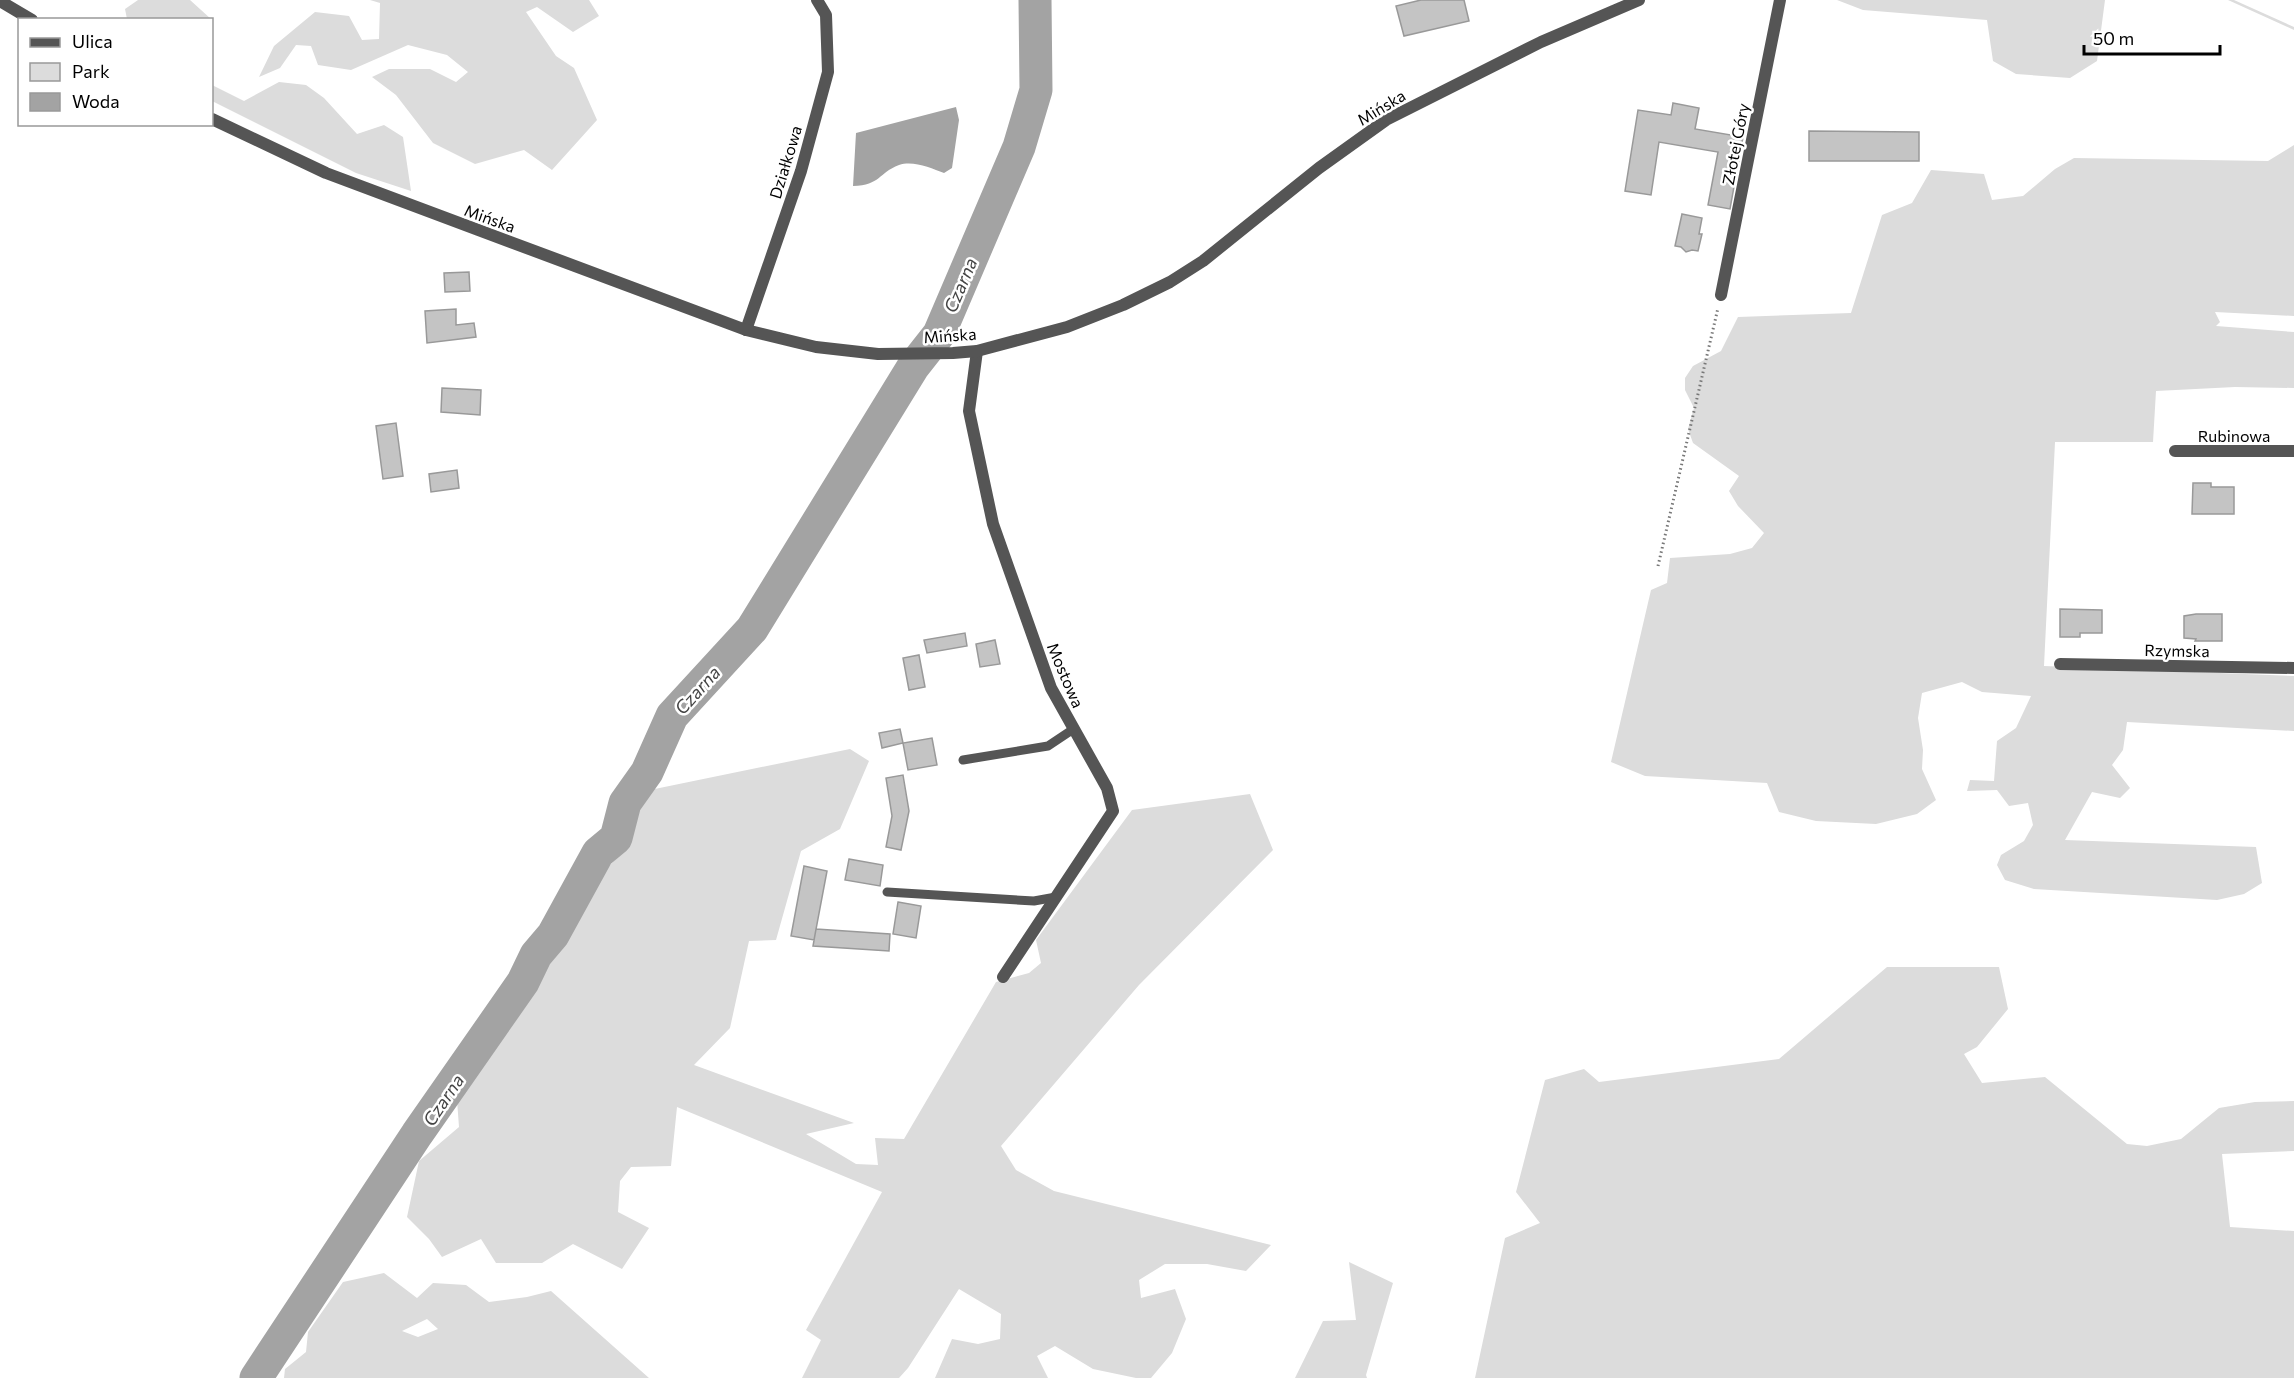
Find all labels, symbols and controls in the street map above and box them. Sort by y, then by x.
legend [18,18,213,126]
scale bar [2084,18,2220,56]
text: 50 m [2093,27,2134,49]
text: Ulica [72,30,113,52]
text: Park [72,60,110,82]
street label: Mińska [1353,85,1409,129]
text: Woda [72,90,120,112]
street label: Złotej Góry [1718,101,1752,187]
street label: Działkowa [765,123,805,201]
street label: Mińska [462,200,518,236]
water label: Czarna [939,254,981,316]
street label: Mińska [923,324,977,346]
street label: Rubinowa [2198,426,2270,445]
street label: Mostowa [1044,640,1088,710]
street label: Rzymska [2144,640,2210,660]
water label: Czarna [670,661,724,719]
water label: Czarna [418,1070,468,1130]

